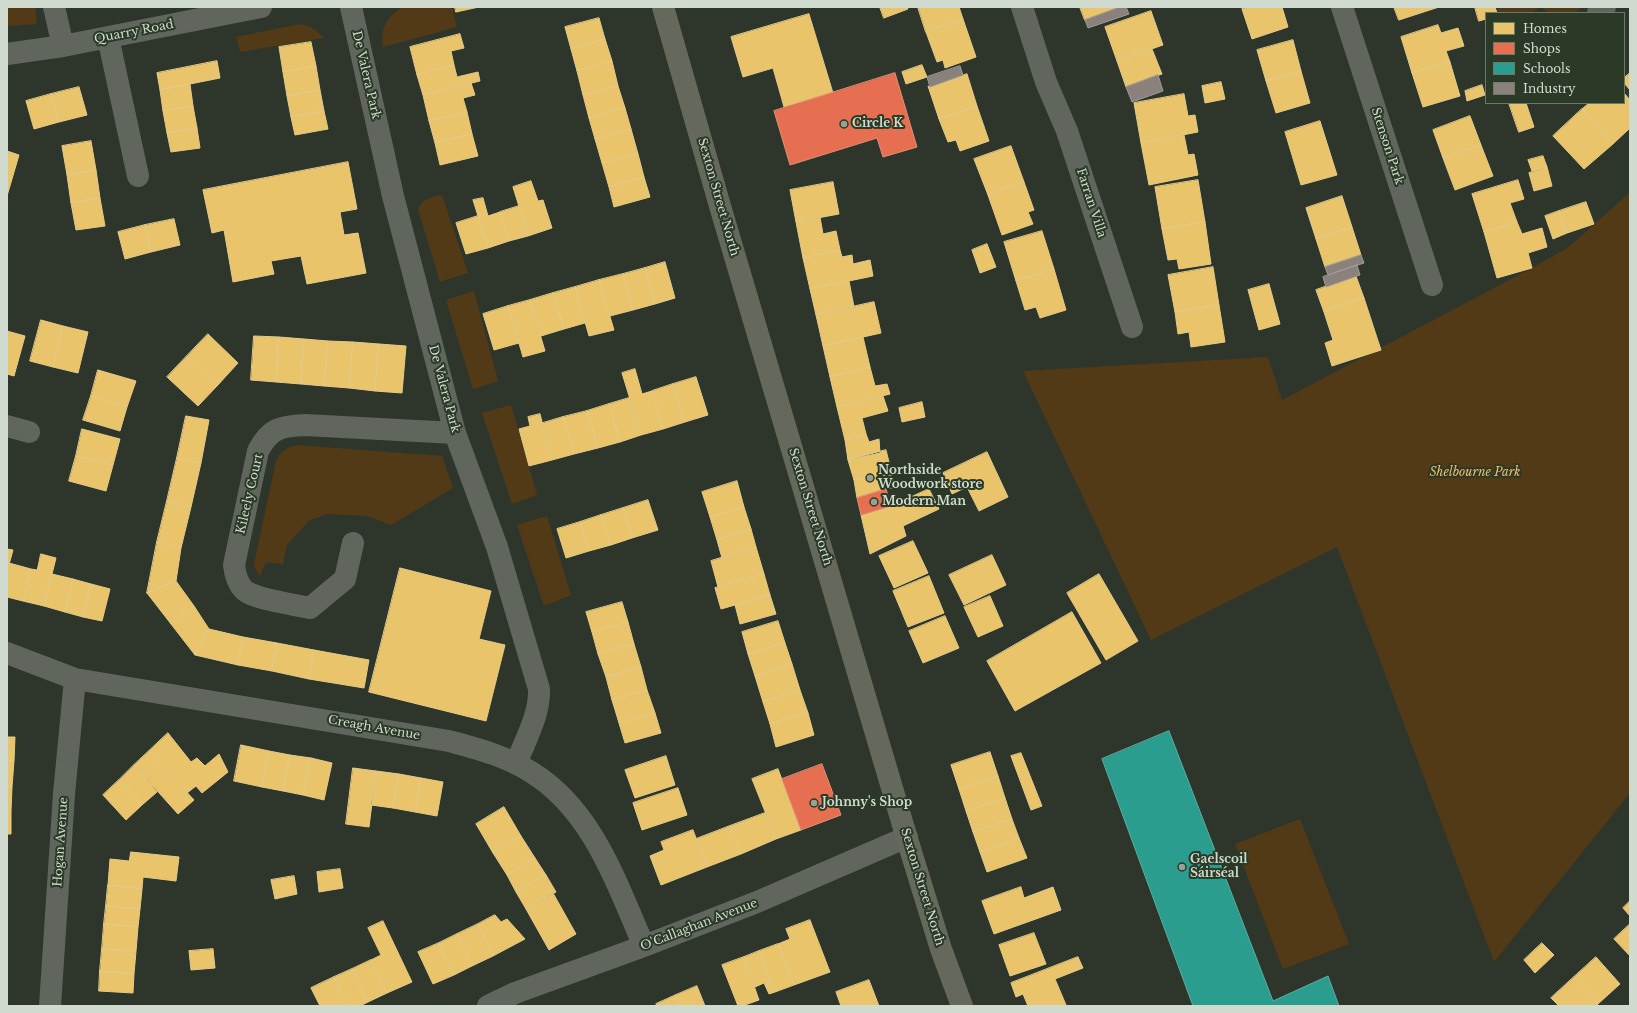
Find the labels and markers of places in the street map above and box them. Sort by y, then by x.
place label: Circle K [852,117,903,131]
marker: Circle K [839,119,849,129]
place label: Northside Woodwork store [878,464,982,492]
marker: Northside Woodwork store [865,473,875,483]
place label: Modern Man [882,495,966,509]
marker: Modern Man [869,497,879,507]
place label: Johnny's Shop [822,796,912,810]
marker: Johnny's Shop [809,798,819,808]
place label: Gaelscoil Sáirséal [1190,853,1248,881]
marker: Gaelscoil Sáirséal [1177,862,1187,872]

